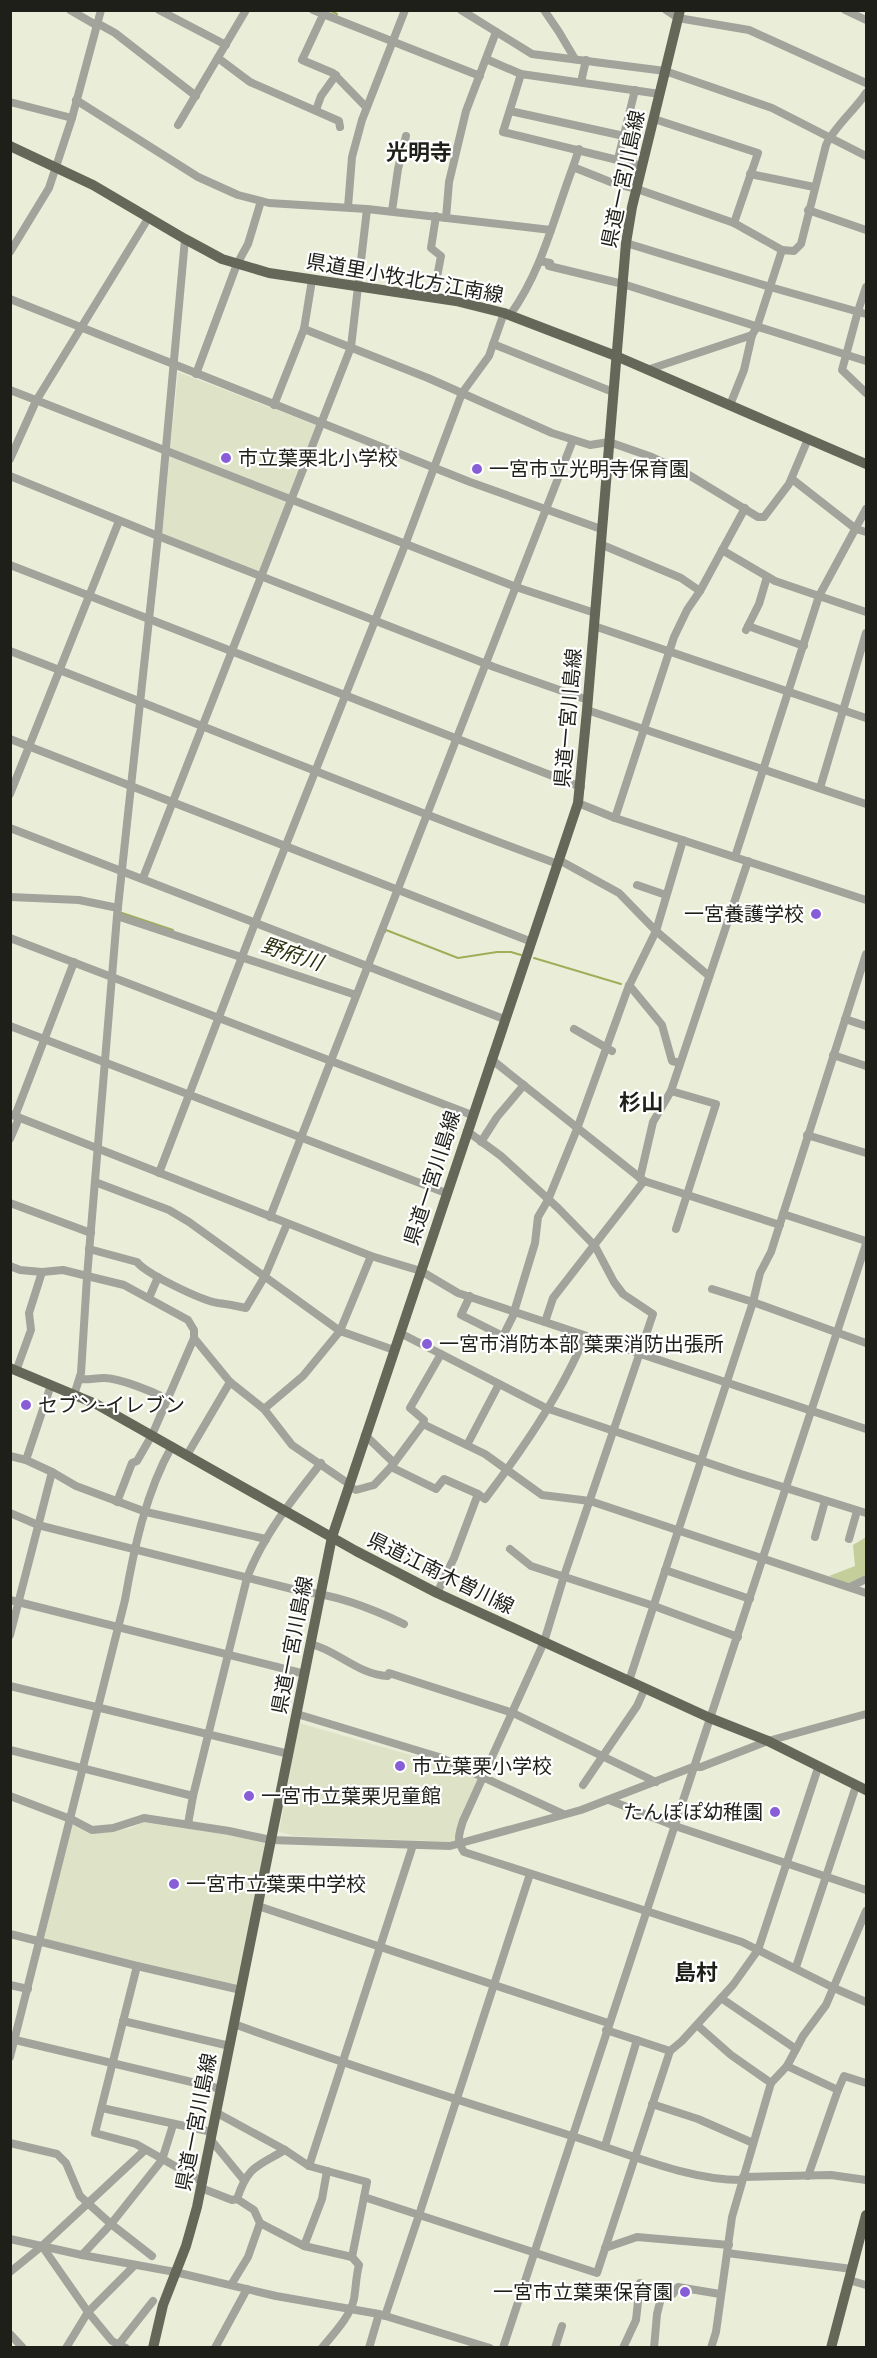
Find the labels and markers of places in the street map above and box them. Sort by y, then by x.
place label: 市立葉栗北小学校 [238,447,398,470]
marker: 市立葉栗北小学校 [219,451,233,465]
place label: 一宮市立光明寺保育園 [489,458,689,481]
marker: 一宮市立光明寺保育園 [470,462,484,476]
place label: 一宮養護学校 [684,903,804,926]
marker: 一宮養護学校 [809,907,823,921]
place label: 一宮市消防本部 葉栗消防出張所 [439,1333,724,1356]
marker: 一宮市消防本部 葉栗消防出張所 [420,1337,434,1351]
place label: セブン-イレブン [38,1394,185,1417]
marker: セブン-イレブン [19,1398,33,1412]
place label: 市立葉栗小学校 [412,1755,552,1778]
marker: 市立葉栗小学校 [393,1759,407,1773]
place label: 一宮市立葉栗児童館 [261,1785,441,1808]
marker: 一宮市立葉栗児童館 [242,1789,256,1803]
place label: たんぽぽ幼稚園 [623,1801,763,1824]
marker: たんぽぽ幼稚園 [768,1805,782,1819]
place label: 一宮市立葉栗中学校 [186,1873,366,1896]
marker: 一宮市立葉栗中学校 [167,1877,181,1891]
place label: 一宮市立葉栗保育園 [493,2281,673,2304]
marker: 一宮市立葉栗保育園 [678,2285,692,2299]

